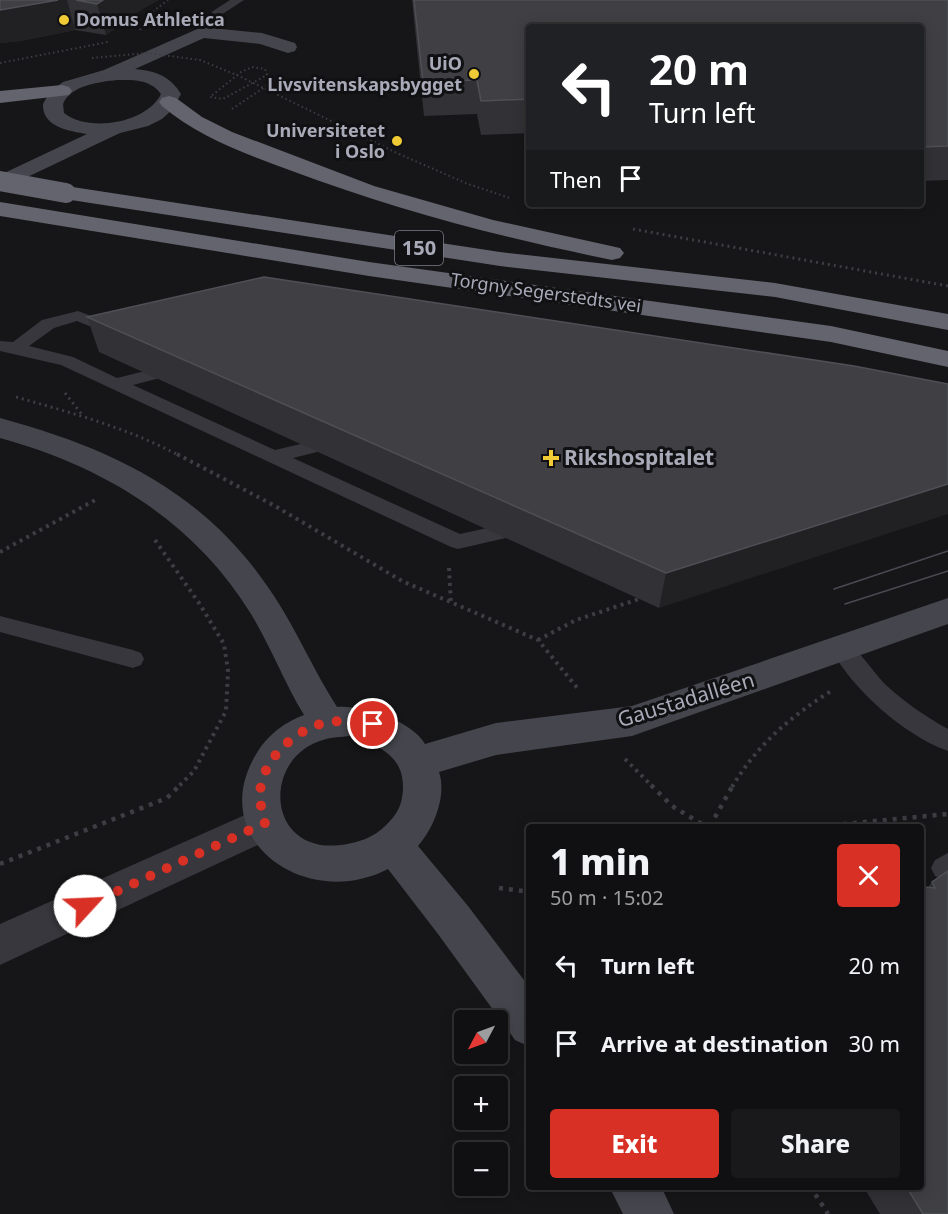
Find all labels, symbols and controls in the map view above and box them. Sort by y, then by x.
place label: Domus Athletica [76,7,225,31]
marker: Domus Athletica [57,13,71,27]
text: 20 m [649,40,749,97]
icon: left [550,48,628,126]
place label: UiO Livsvitenskapsbygget [267,51,462,96]
marker: UiO Livsvitenskapsbygget [467,67,481,81]
text: Turn left [649,94,755,131]
place label: Universitetet i Oslo [266,118,385,163]
marker: Universitetet i Oslo [390,134,404,148]
icon: arrive [614,162,647,195]
text: Then [550,164,602,194]
road number: 150 [395,231,443,265]
street label: Torgny Segerstedts vei [450,267,643,317]
place label: Rikshospitalet [564,443,714,471]
marker: Rikshospitalet [542,449,560,467]
street label: Gaustadalléen [614,665,758,733]
pin [347,698,398,749]
icon: arrive [356,707,389,740]
text: 1 min [550,837,651,886]
button: close [837,844,900,907]
position arrow [53,874,117,938]
text: 50 m · 15:02 [550,884,664,911]
icon: left [550,949,583,982]
text: Turn left [601,950,695,980]
text: 20 m [849,950,900,980]
north arrow [454,1010,508,1064]
map controls [454,1010,508,1196]
icon: arrive [550,1027,583,1060]
text: Arrive at destination [601,1028,828,1058]
text: 30 m [849,1028,900,1058]
button: + [454,1076,508,1130]
button: Exit [550,1109,719,1178]
button: Share [731,1109,900,1178]
button: − [454,1142,508,1196]

